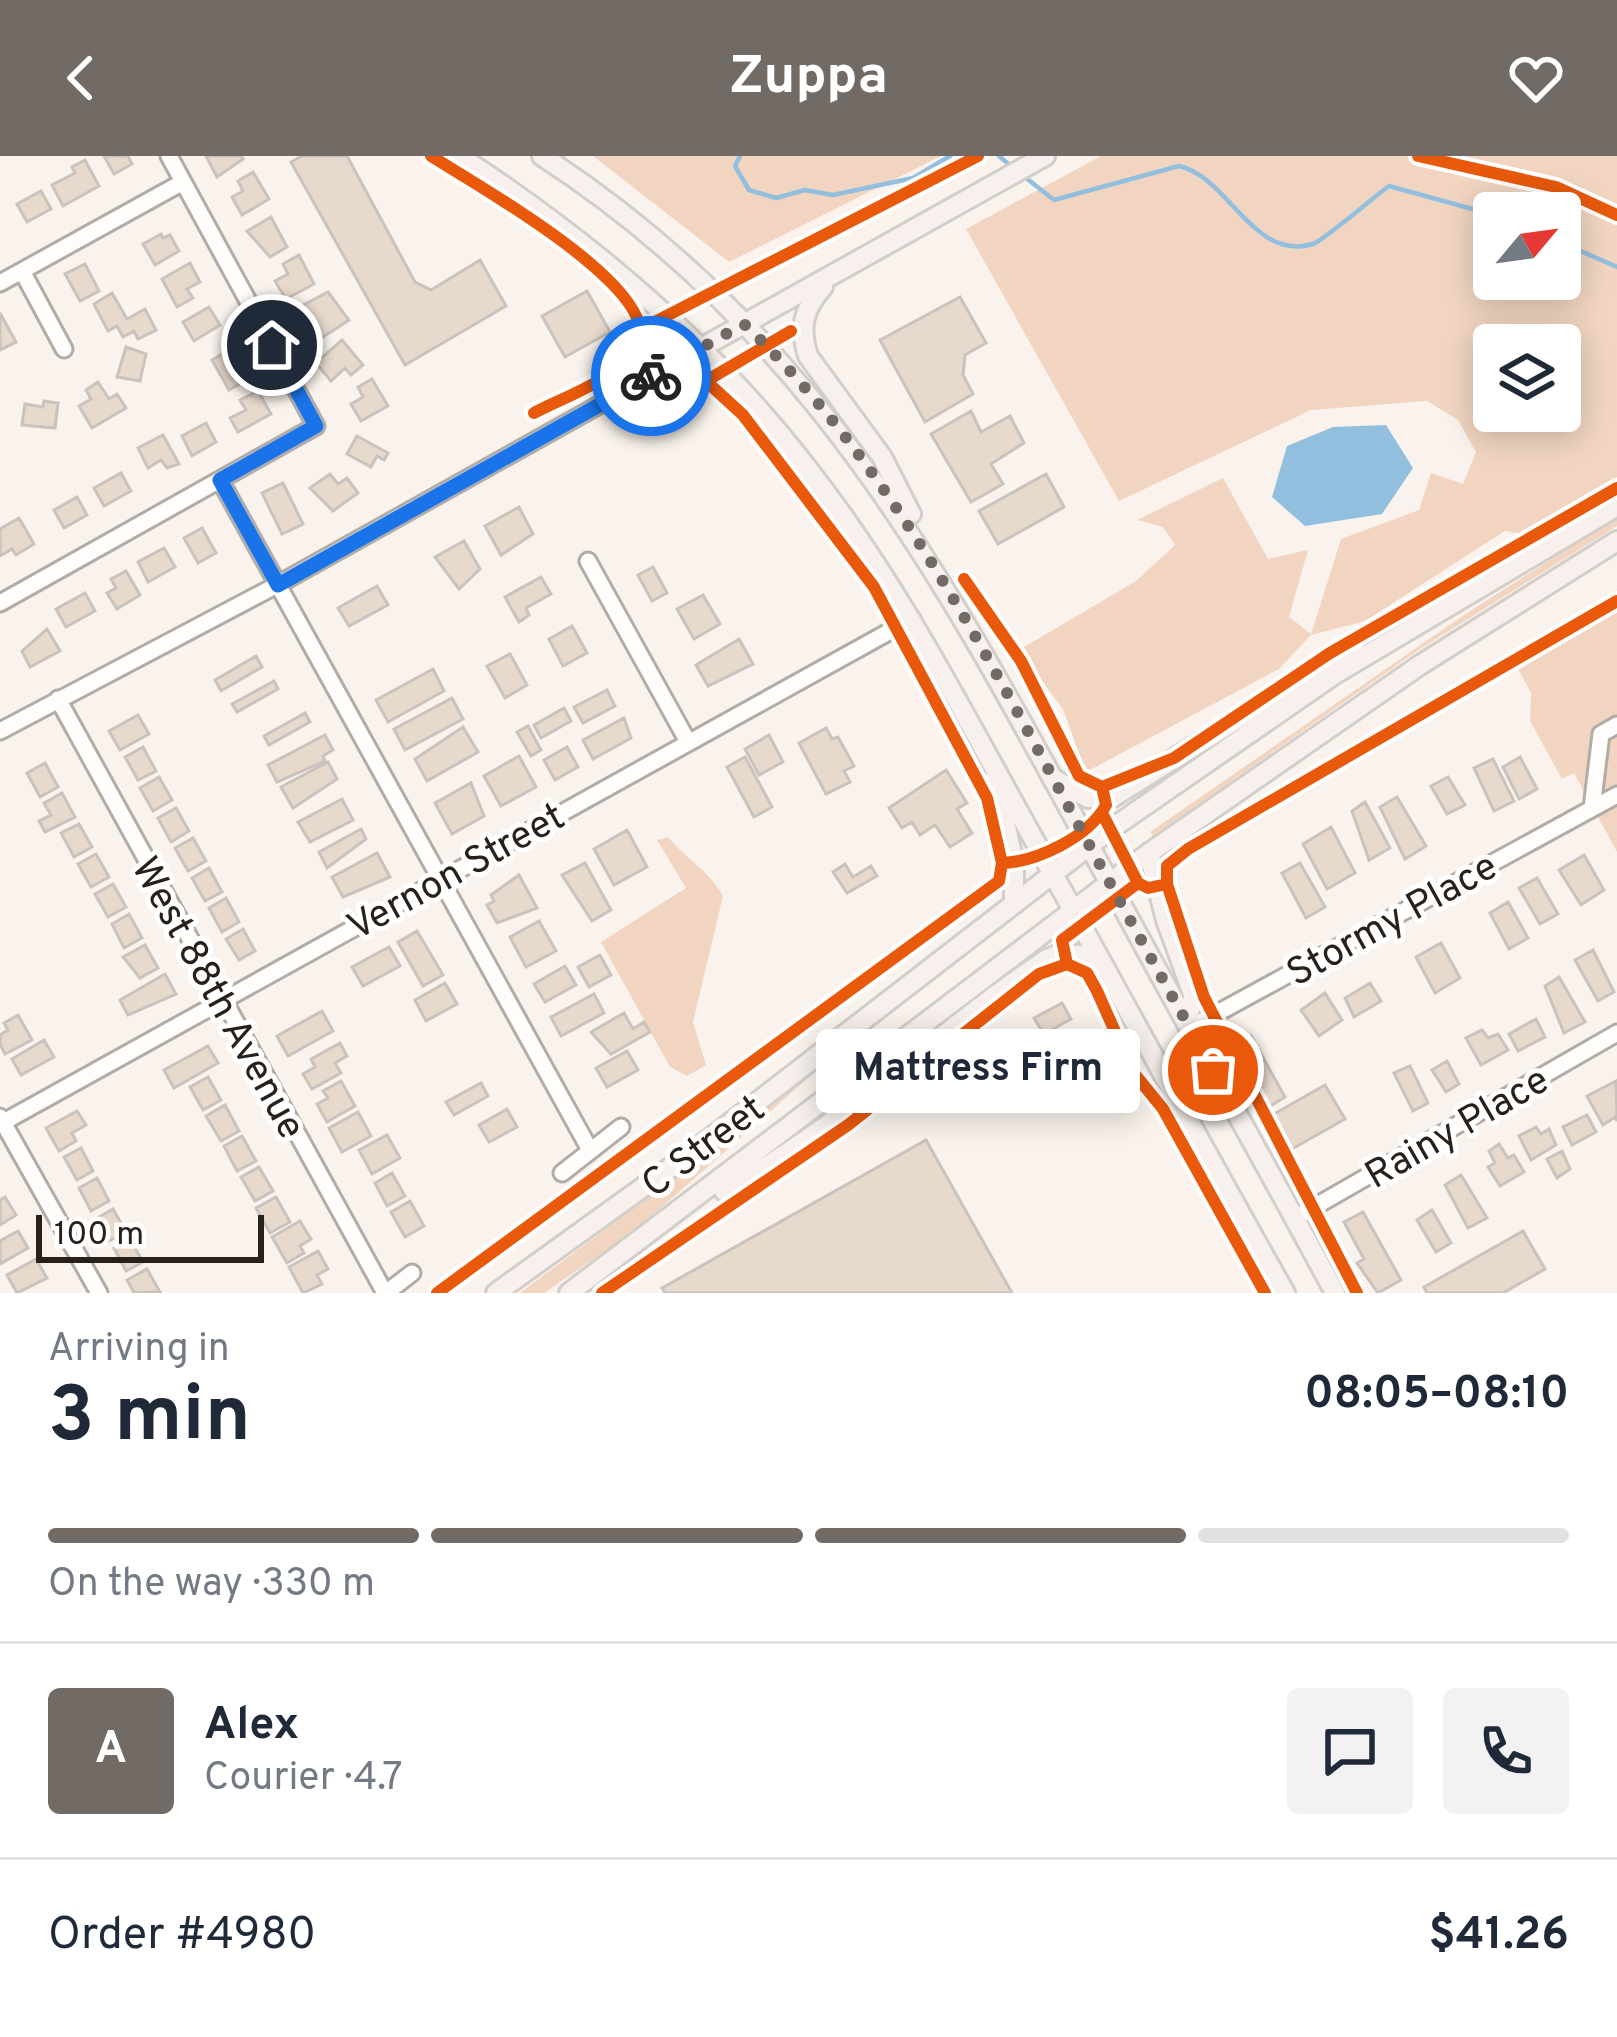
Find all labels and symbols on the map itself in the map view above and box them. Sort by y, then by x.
north arrow [1473,192,1581,300]
pin [221,294,323,396]
courier [591,316,711,436]
street label: Vernon Street [340,794,574,954]
street label: Stormy Place [1279,844,1507,1000]
street label: West 88th Avenue [118,849,314,1149]
pin [1162,1019,1264,1121]
callout: Mattress Firm [817,1028,1141,1112]
street label: Rainy Place [1358,1058,1559,1202]
street label: C Street [633,1086,776,1211]
scale bar [36,1209,264,1262]

